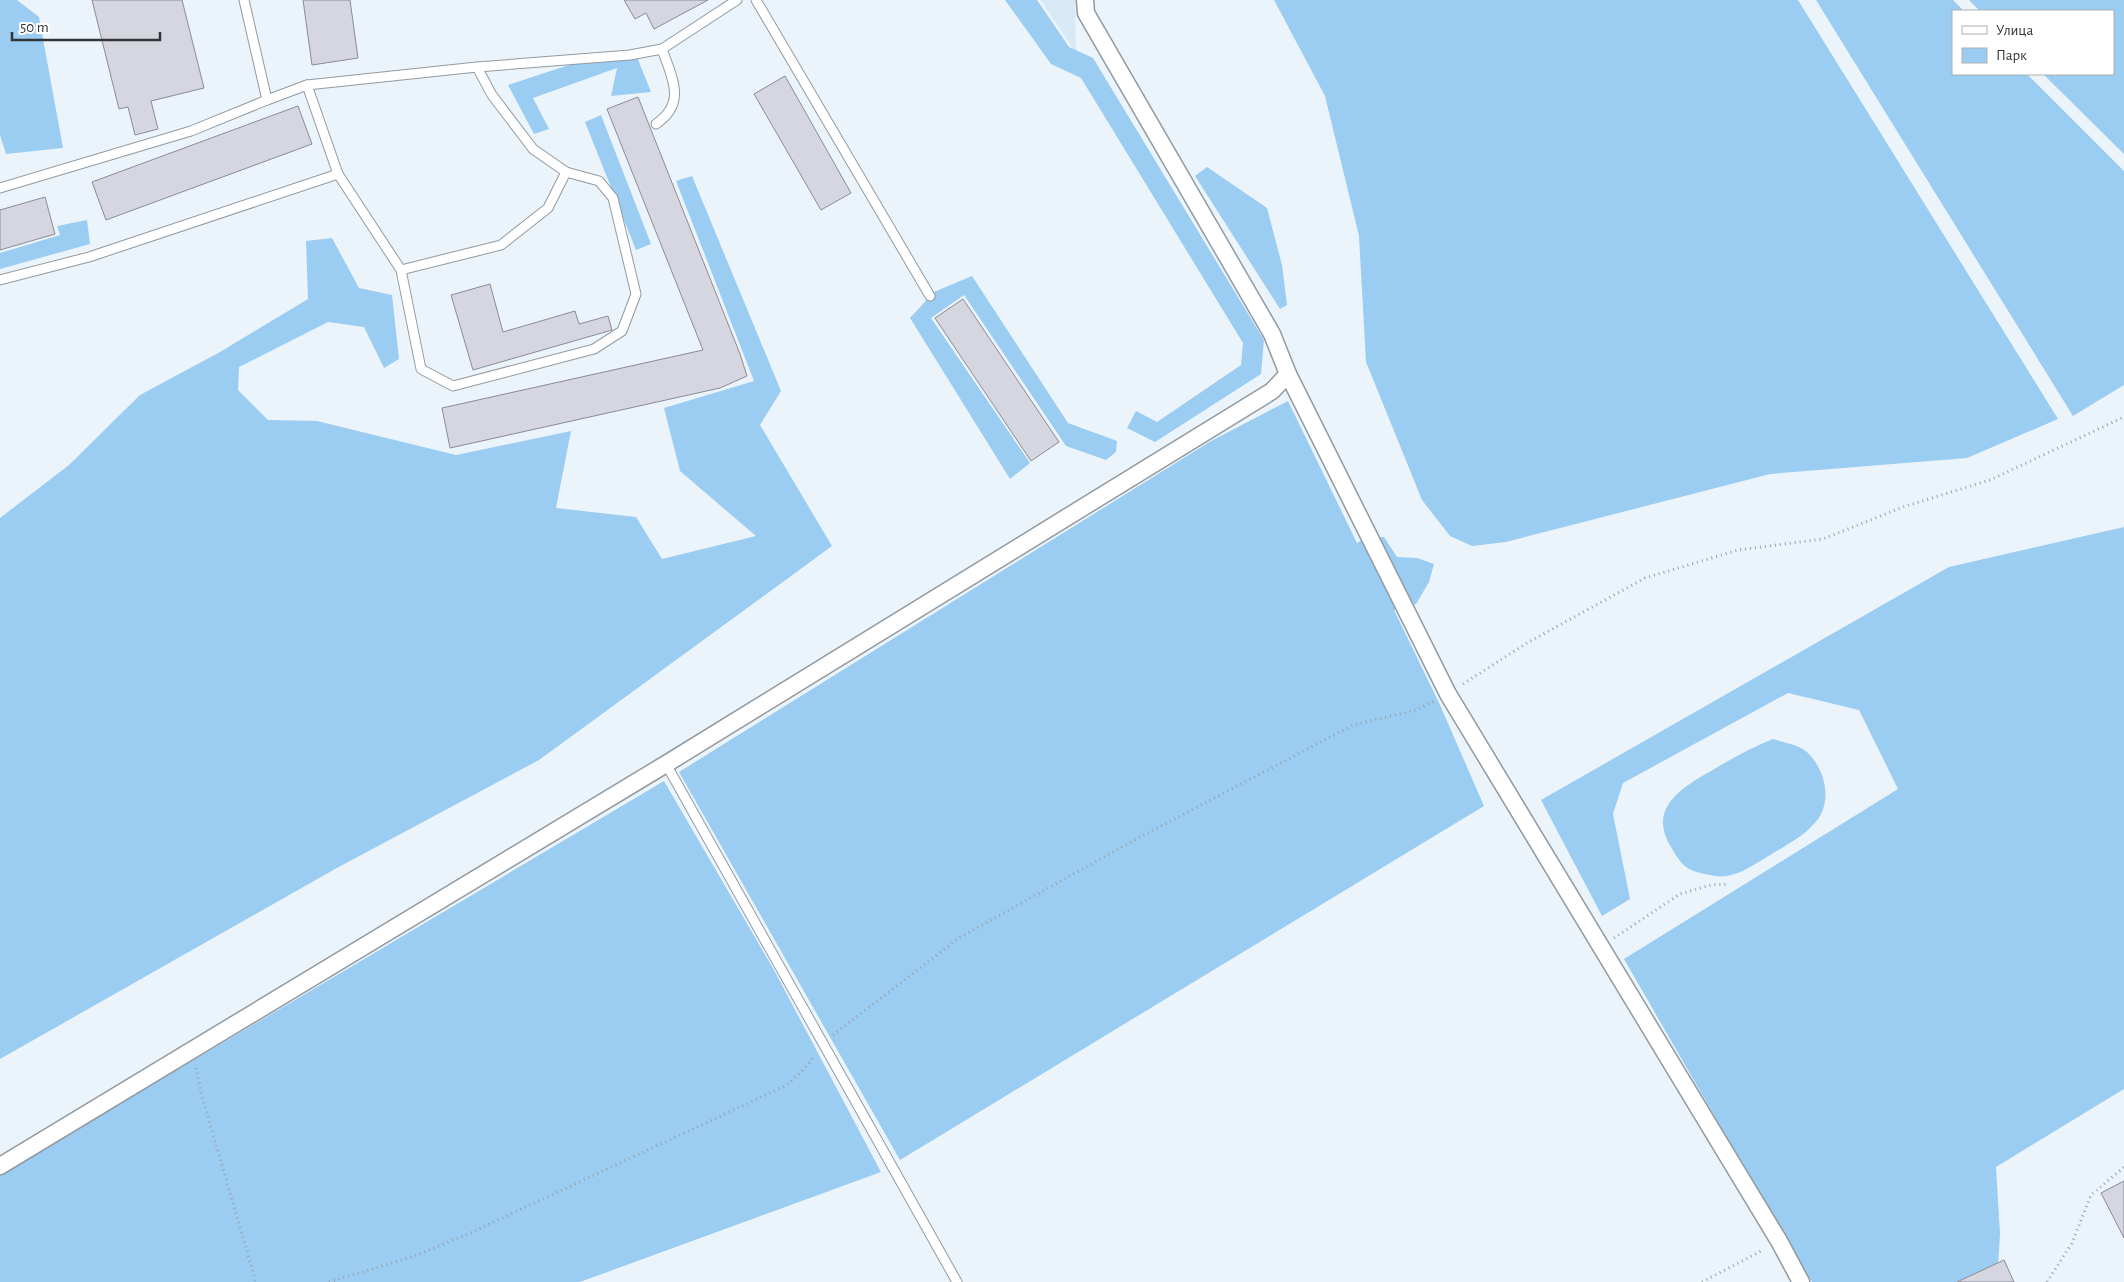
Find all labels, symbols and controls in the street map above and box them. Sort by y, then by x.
scale bar [12,10,160,42]
legend [1952,10,2114,75]
text: 50 m [20,20,49,35]
text: Улица [1996,23,2033,38]
text: Парк [1996,48,2027,63]

